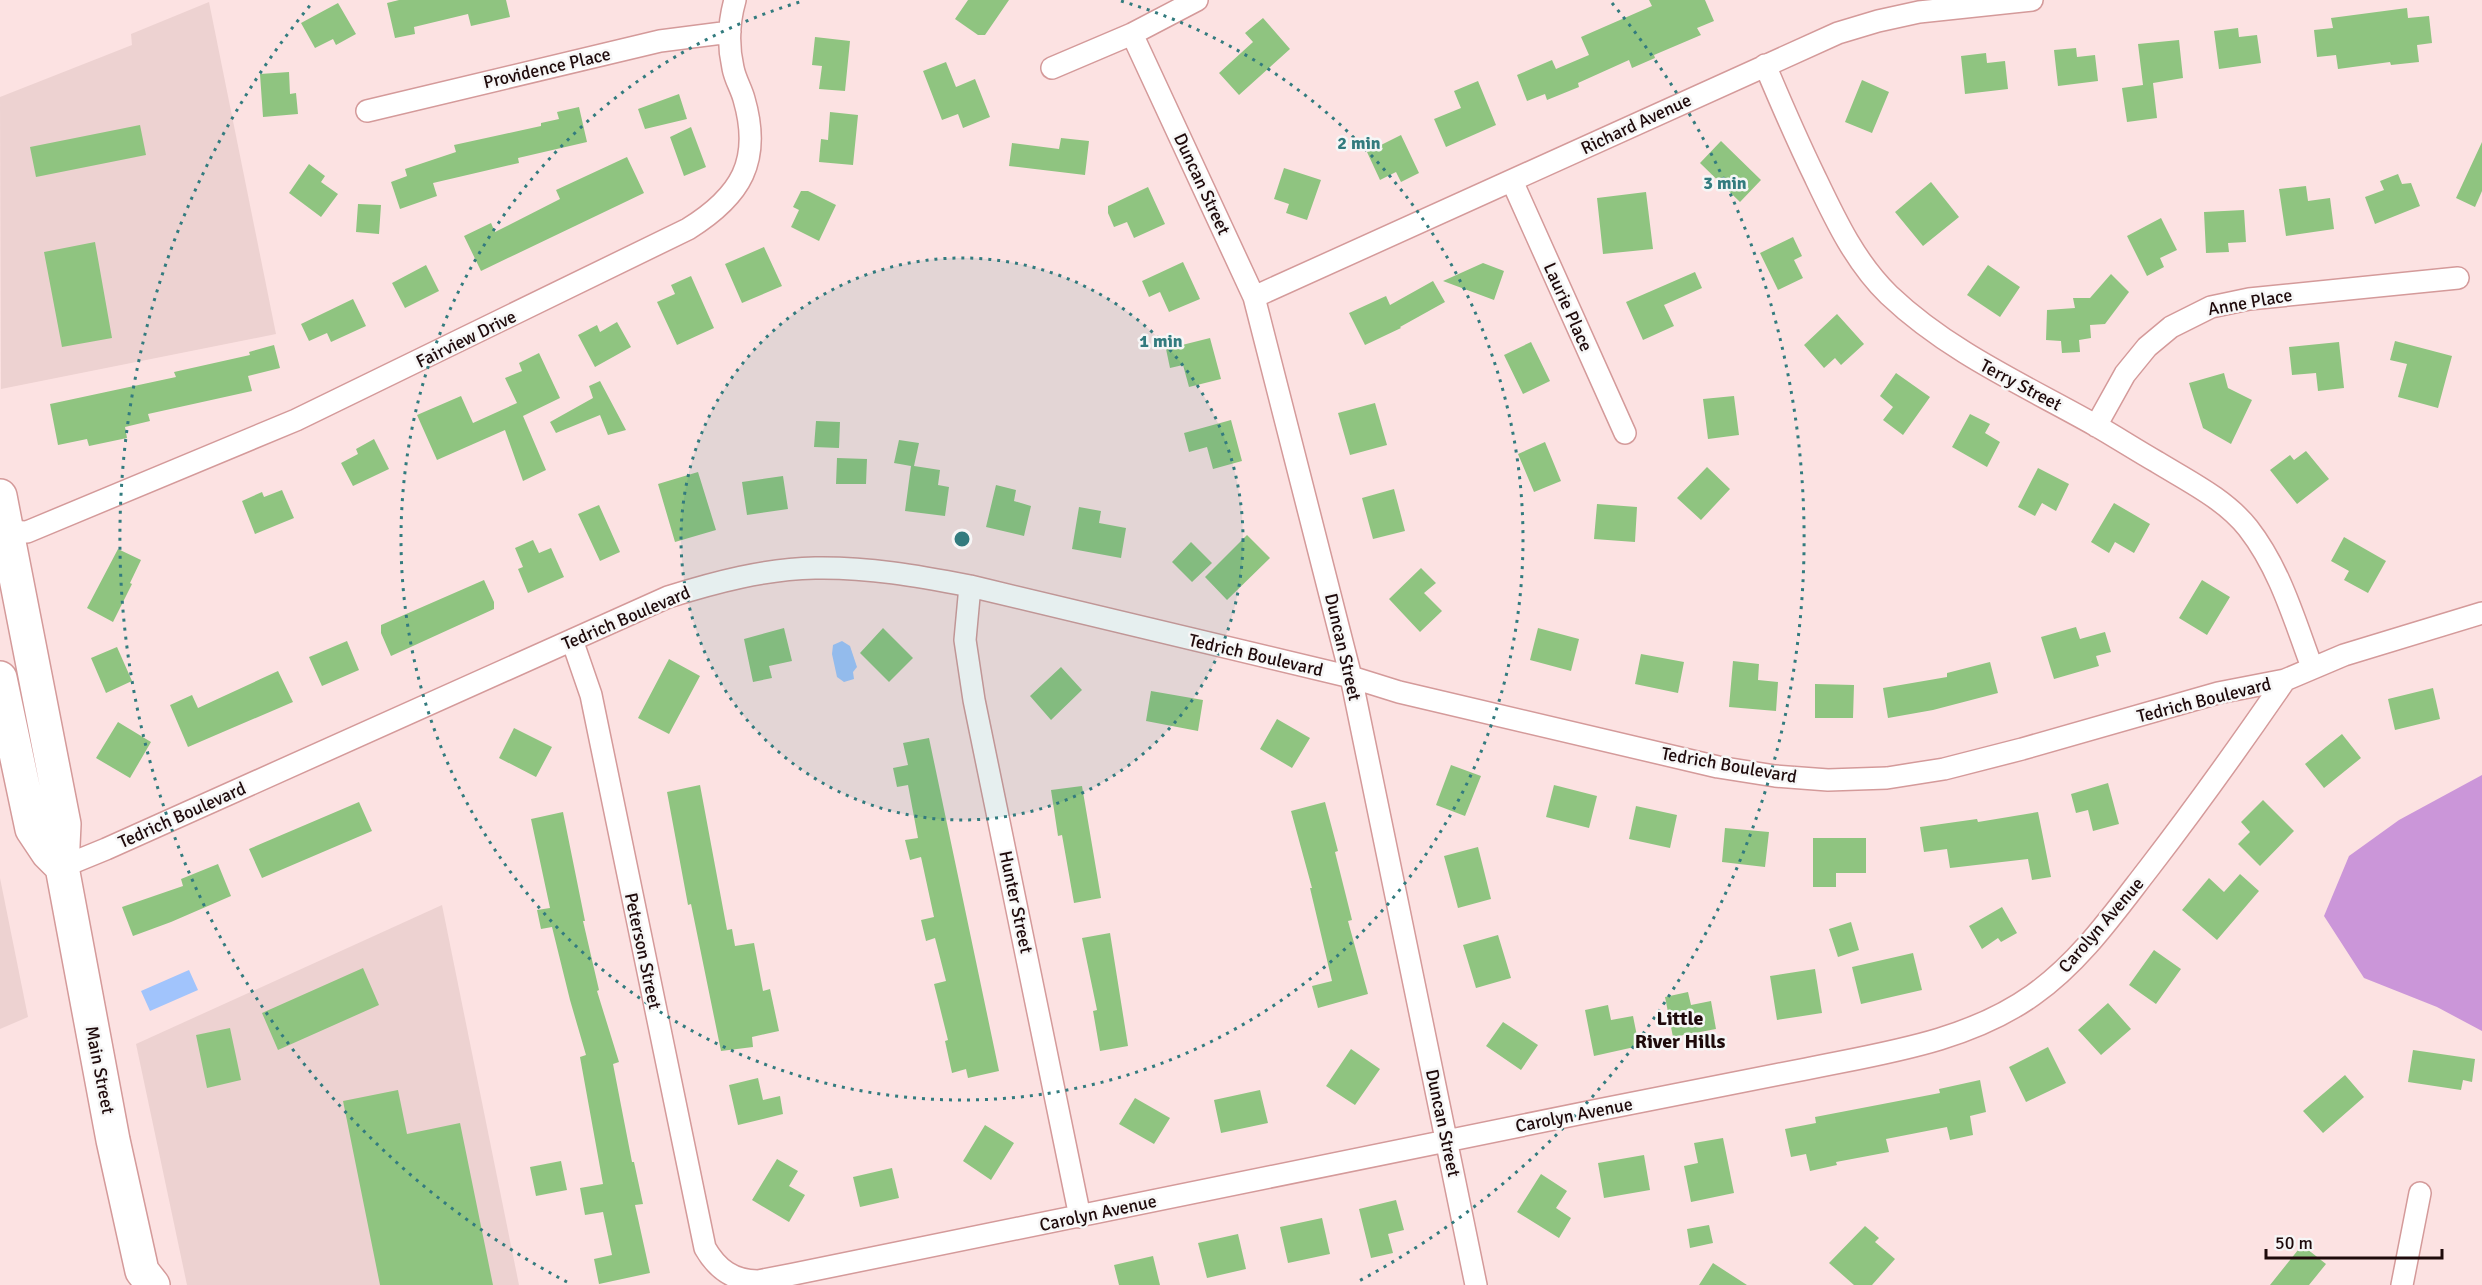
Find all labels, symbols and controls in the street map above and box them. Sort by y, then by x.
street label: Providence Place [481,43,613,93]
street label: Richard Avenue [1577,89,1695,159]
street label: Duncan Street [1169,130,1235,238]
text: 2 min [1337,132,1381,154]
text: 3 min [1703,172,1747,194]
street label: Laurie Place [1539,259,1597,355]
street label: Anne Place [2206,284,2294,320]
street label: Fairview Drive [412,305,520,373]
text: 1 min [1139,330,1183,352]
street label: Terry Street [1976,354,2066,416]
centre of rings [952,529,972,549]
street label: Tedrich Boulevard [559,581,693,655]
street label: Duncan Street [1320,591,1366,703]
street label: Tedrich Boulevard [1187,629,1325,681]
street label: Tedrich Boulevard [2135,673,2273,727]
street label: Tedrich Boulevard [1660,742,1798,788]
street label: Tedrich Boulevard [115,777,249,853]
street label: Hunter Street [994,849,1038,955]
street label: Carolyn Avenue [2054,873,2148,977]
street label: Peterson Street [620,891,666,1011]
district label: Little River Hills [1635,1006,1725,1054]
street label: Main Street [81,1024,119,1116]
street label: Duncan Street [1421,1067,1465,1179]
street label: Carolyn Avenue [1513,1093,1635,1137]
street label: Carolyn Avenue [1037,1190,1159,1236]
scale bar [2266,1222,2442,1260]
text: 50 m [2275,1232,2313,1254]

